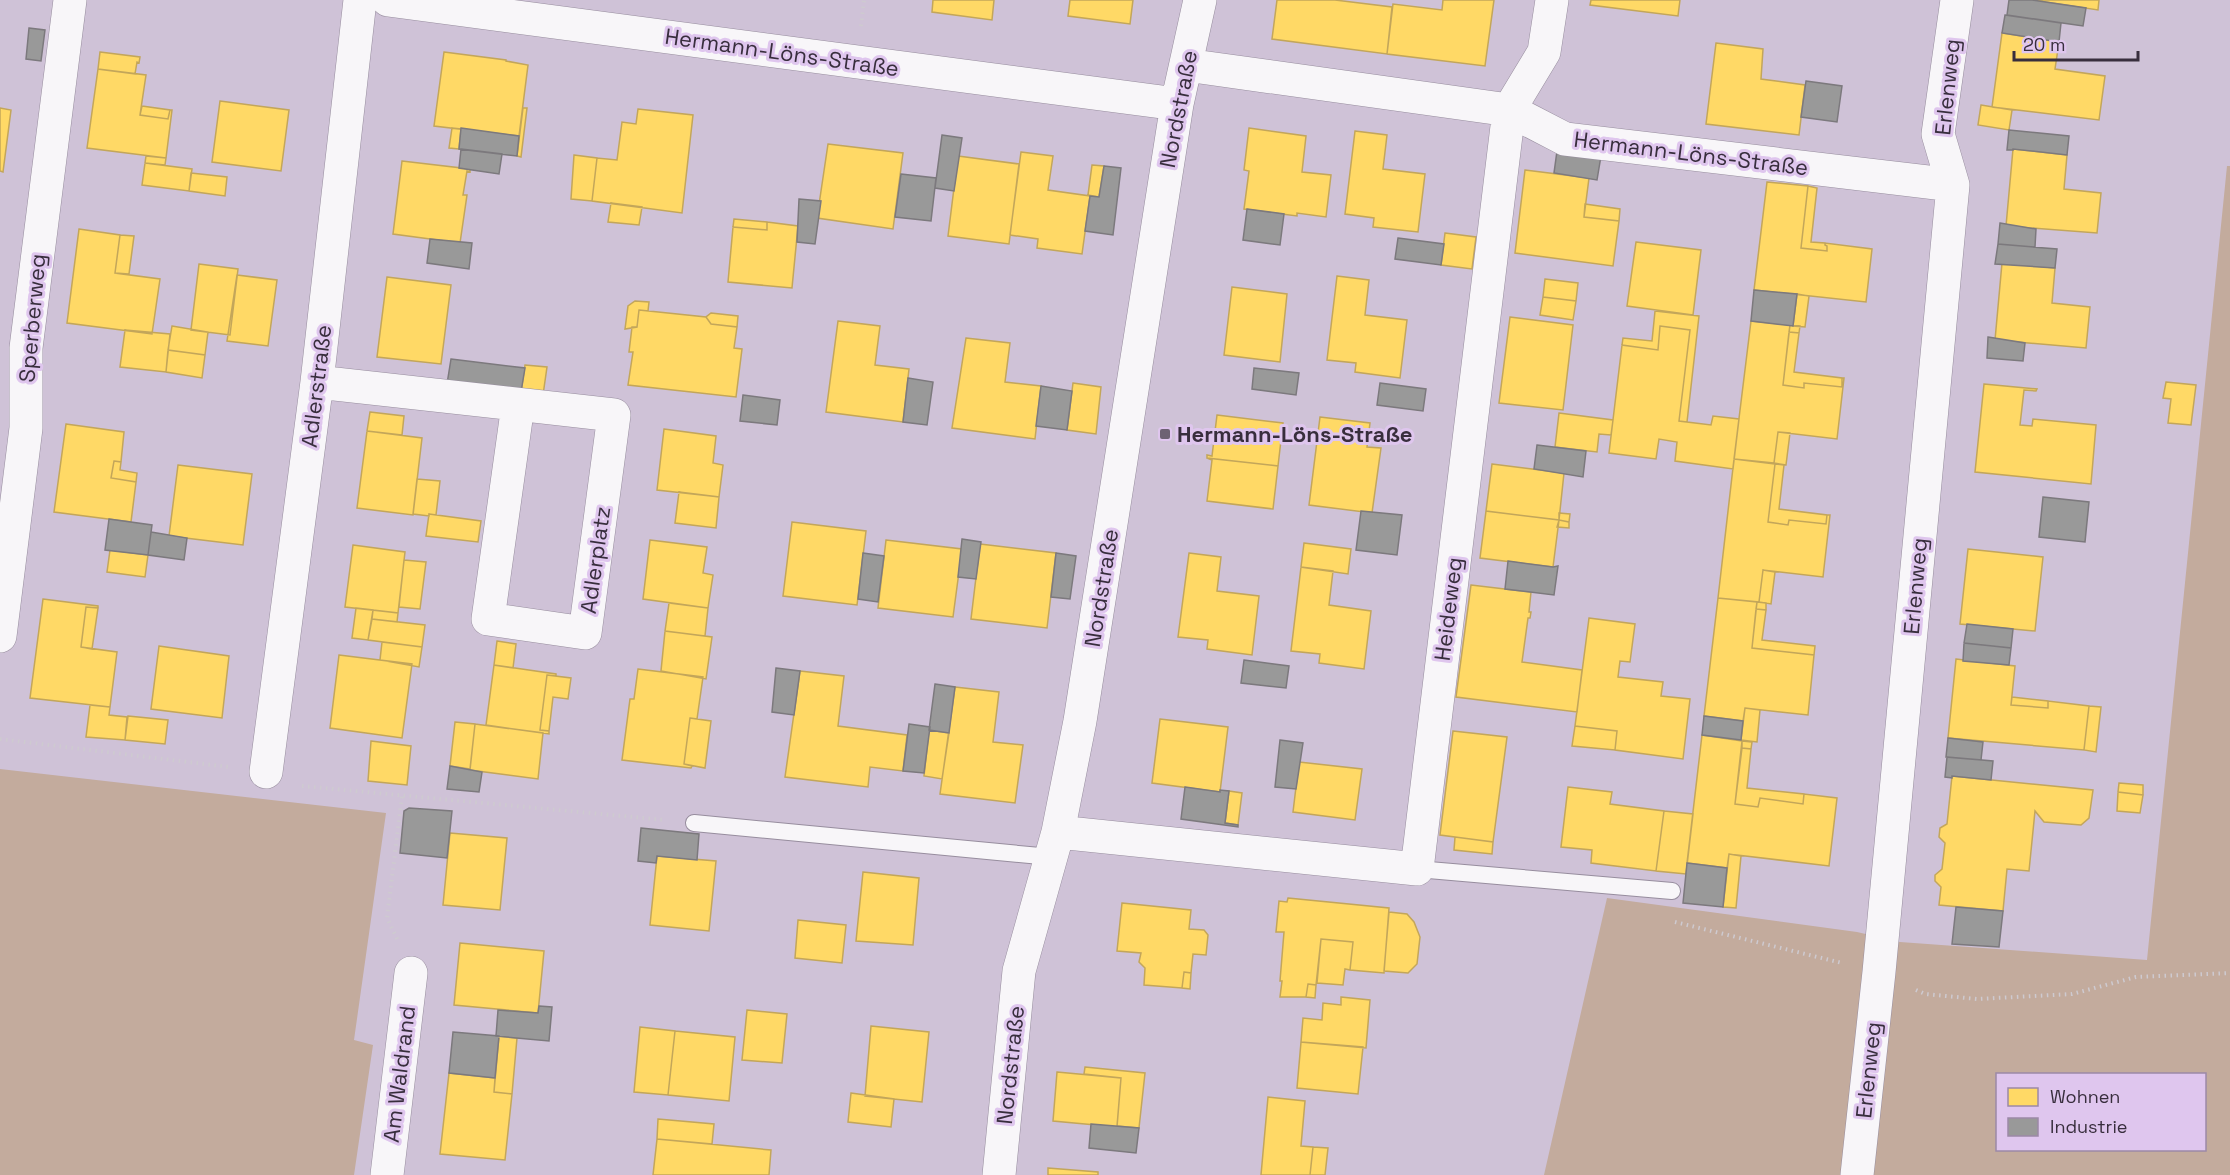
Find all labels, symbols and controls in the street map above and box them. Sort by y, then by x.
street label: Hermann-Löns-Straße [663,22,901,82]
scale bar [2014,24,2138,62]
text: 20 m [2023,33,2066,56]
street label: Erlenweg [1928,37,1966,137]
street label: Nordstraße [1153,48,1203,170]
street label: Hermann-Löns-Straße [1572,125,1810,181]
street label: Sperberweg [12,253,52,383]
street label: Adlerstraße [295,323,337,449]
place label: Hermann-Löns-Straße [1177,420,1412,448]
marker: Hermann-Löns-Straße [1158,427,1172,441]
street label: Adlerplatz [574,505,616,615]
street label: Nordstraße [1078,527,1124,649]
street label: Erlenweg [1897,536,1933,636]
street label: Heideweg [1428,555,1468,663]
street label: Am Waldrand [377,1004,421,1144]
street label: Nordstraße [990,1004,1030,1126]
street label: Erlenweg [1849,1020,1887,1120]
legend [1996,1073,2206,1151]
text: Wohnen [2050,1085,2120,1108]
text: Industrie [2050,1115,2127,1138]

